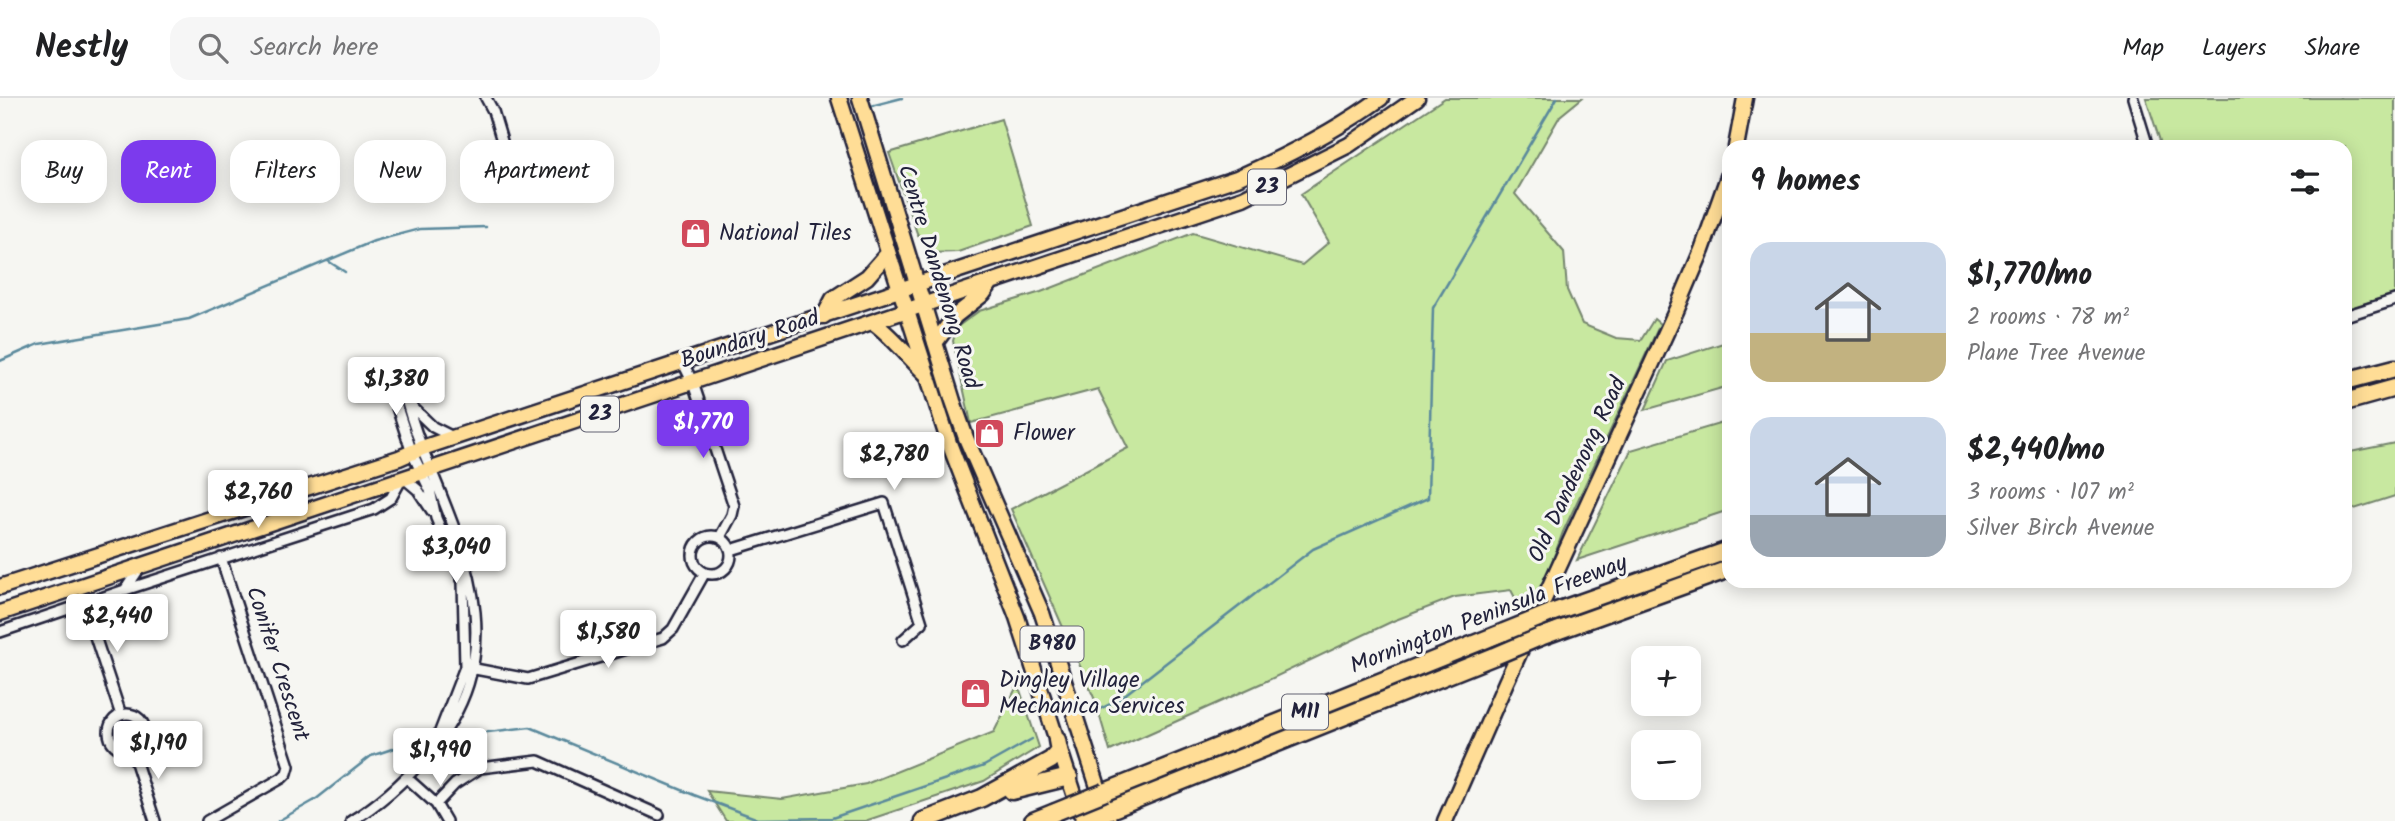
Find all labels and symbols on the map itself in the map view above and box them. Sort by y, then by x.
street label: Centre Dandenong Road [887,160,989,394]
road number: 23 [1248,170,1286,204]
place label: National Tiles [719,216,852,252]
shop icon: National Tiles [679,217,713,251]
street label: Boundary Road [676,300,825,379]
pin: $1,380 [339,358,453,417]
street label: Old Dandenong Road [1519,371,1637,569]
road number: 23 [581,396,619,432]
pin: $1,770 [646,400,760,460]
place label: Flower [1013,416,1076,452]
shop icon: Flower [973,417,1007,451]
pin: $2,780 [837,432,951,492]
pin: $2,760 [201,470,315,530]
pin: $3,040 [399,526,513,585]
street label: Mornington Peninsula Freeway [1345,545,1633,685]
street label: Conifer Crescent [235,582,319,747]
pin: $2,440 [60,594,174,654]
pin: $1,580 [551,610,665,670]
road number: B980 [1020,626,1084,662]
place label: Dingley Village Mechanica Services [999,663,1185,725]
shop icon: Dingley Village Mechanica Services [959,677,993,711]
road number: M11 [1282,694,1328,730]
pin: $1,190 [101,722,215,781]
pin: $1,990 [383,728,497,788]

